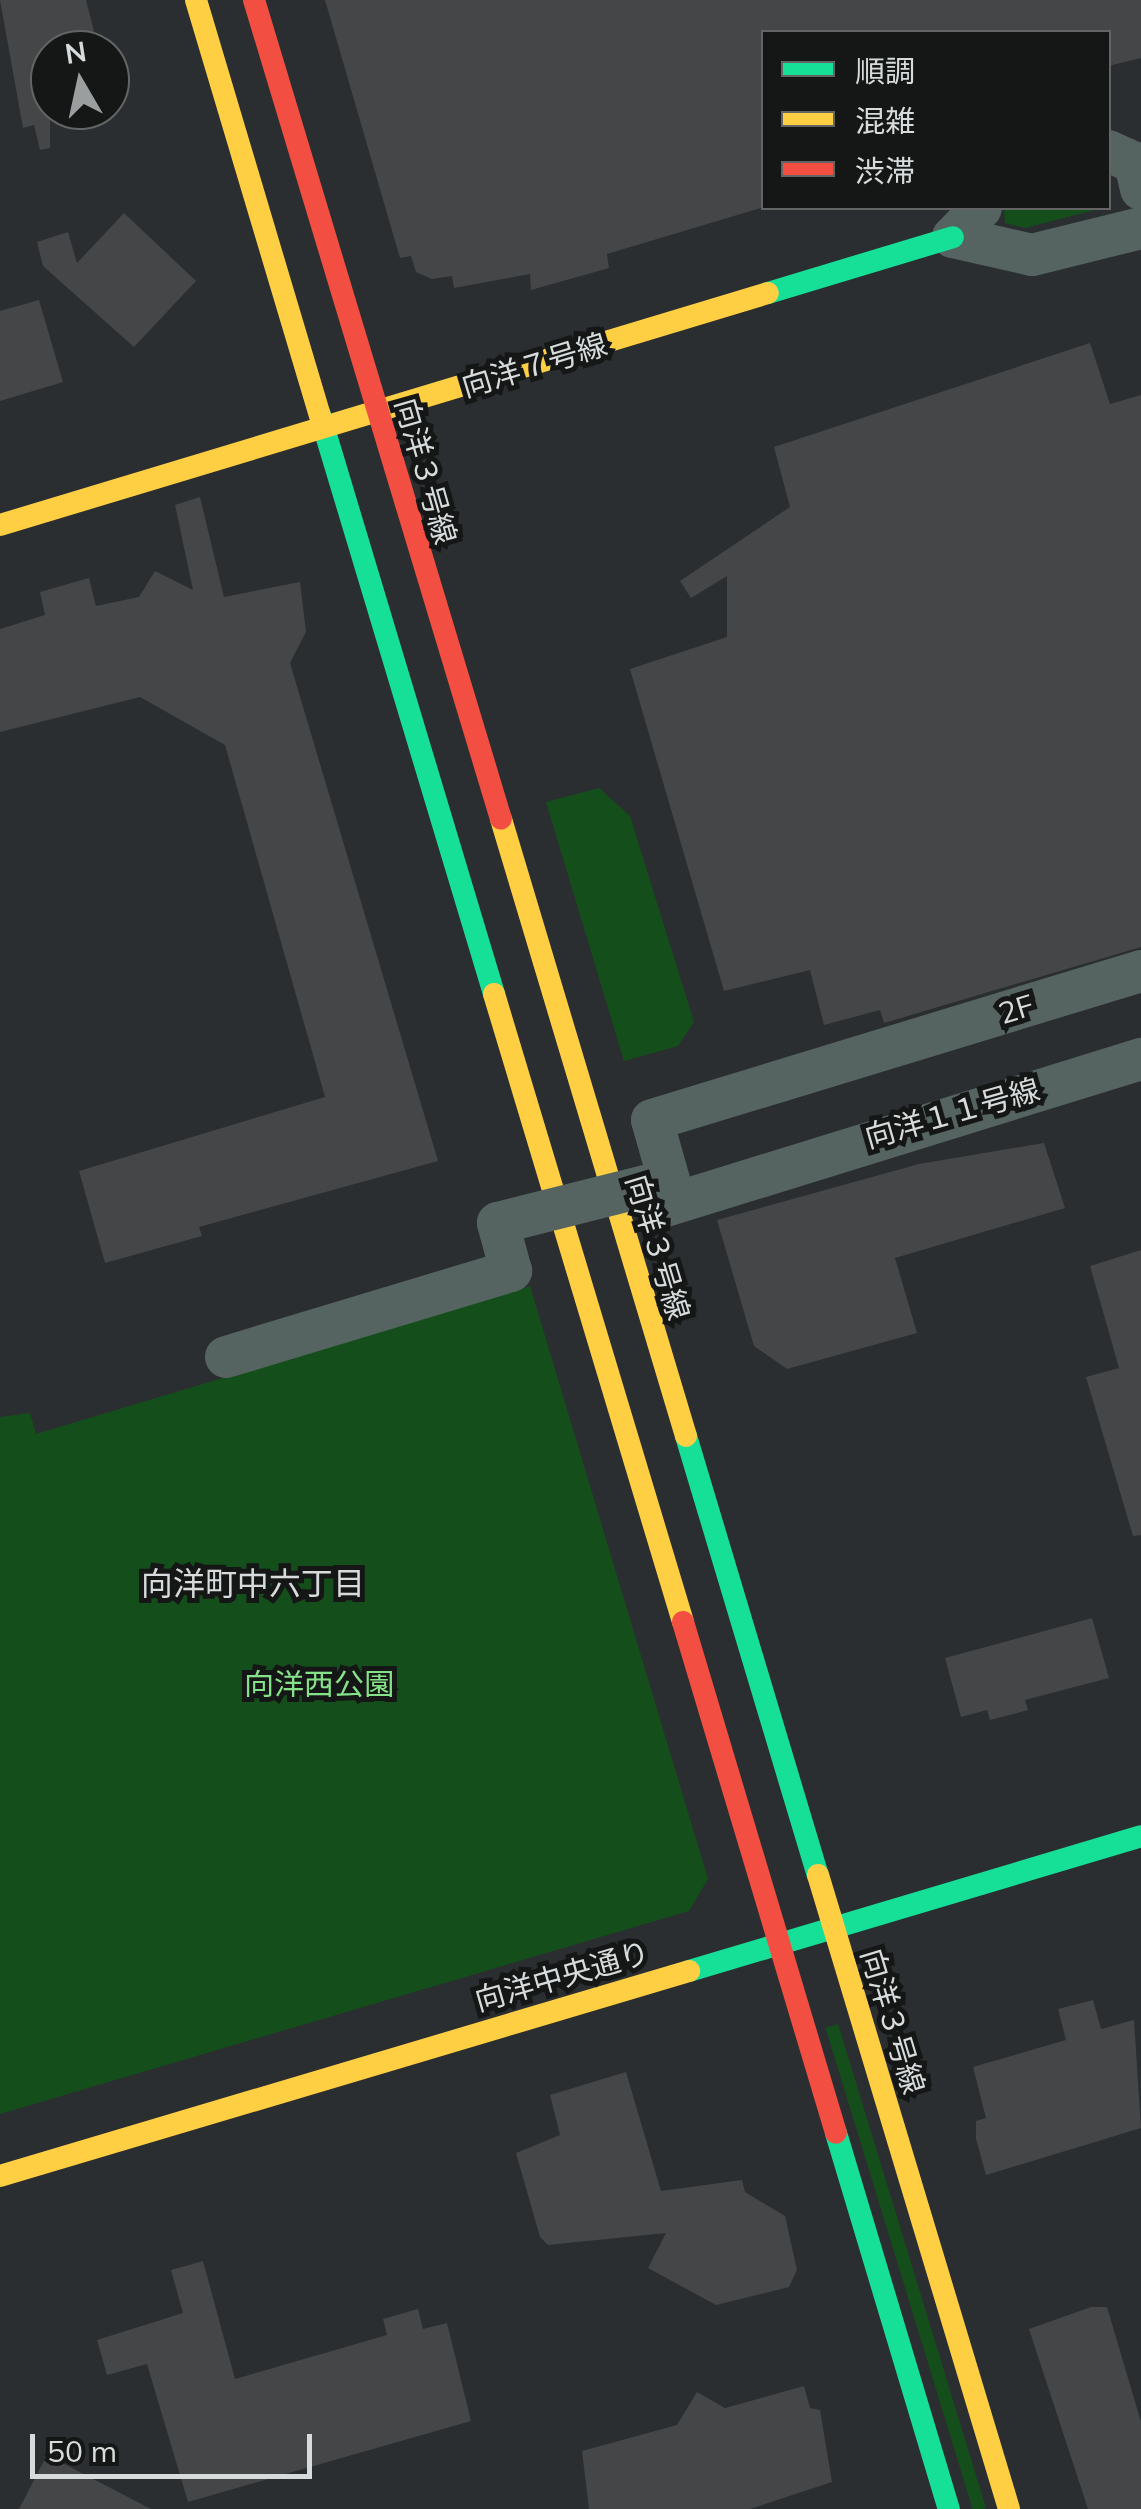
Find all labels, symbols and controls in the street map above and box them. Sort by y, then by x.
north arrow [30,30,130,130]
legend [761,30,1111,210]
text: N [62,33,89,71]
text: 順調 [855,52,915,90]
text: 混雑 [855,102,915,140]
text: 渋滞 [855,152,915,190]
street label: 向洋７号線 [457,326,611,404]
street label: 向洋３号線 [388,394,464,548]
street label: 2F [994,987,1038,1031]
street label: 向洋１１号線 [861,1071,1043,1155]
street label: 向洋３号線 [619,1170,697,1324]
district label: 向洋町中六丁目 [141,1564,365,1602]
park label: 向洋西公園 [244,1666,394,1702]
street label: 向洋中央通り [471,1934,653,2018]
street label: 向洋３号線 [854,1944,932,2098]
scale bar [35,2414,318,2476]
text: 50 m [47,2432,117,2470]

